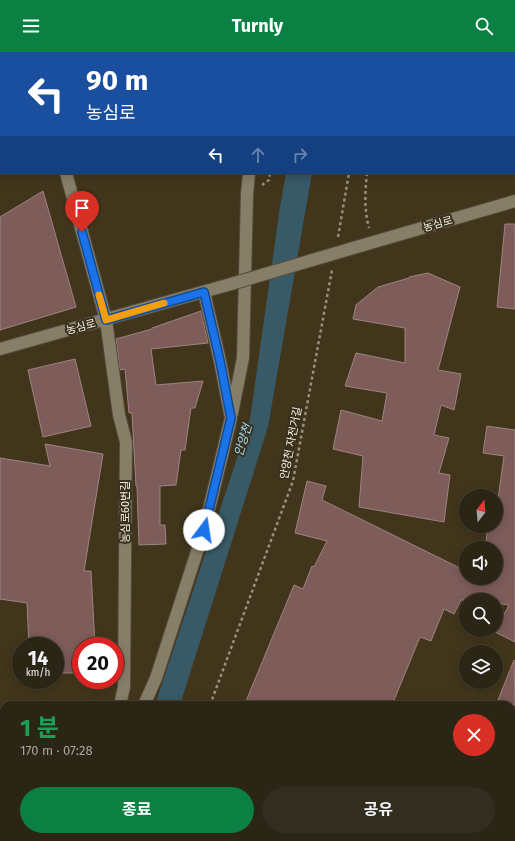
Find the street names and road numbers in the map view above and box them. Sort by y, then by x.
street label: 농심로 [422,214,454,234]
street label: 농심로 [65,317,97,337]
street label: 안양천 자전거길 [278,406,304,480]
street label: 농심로60번길 [119,481,132,543]

